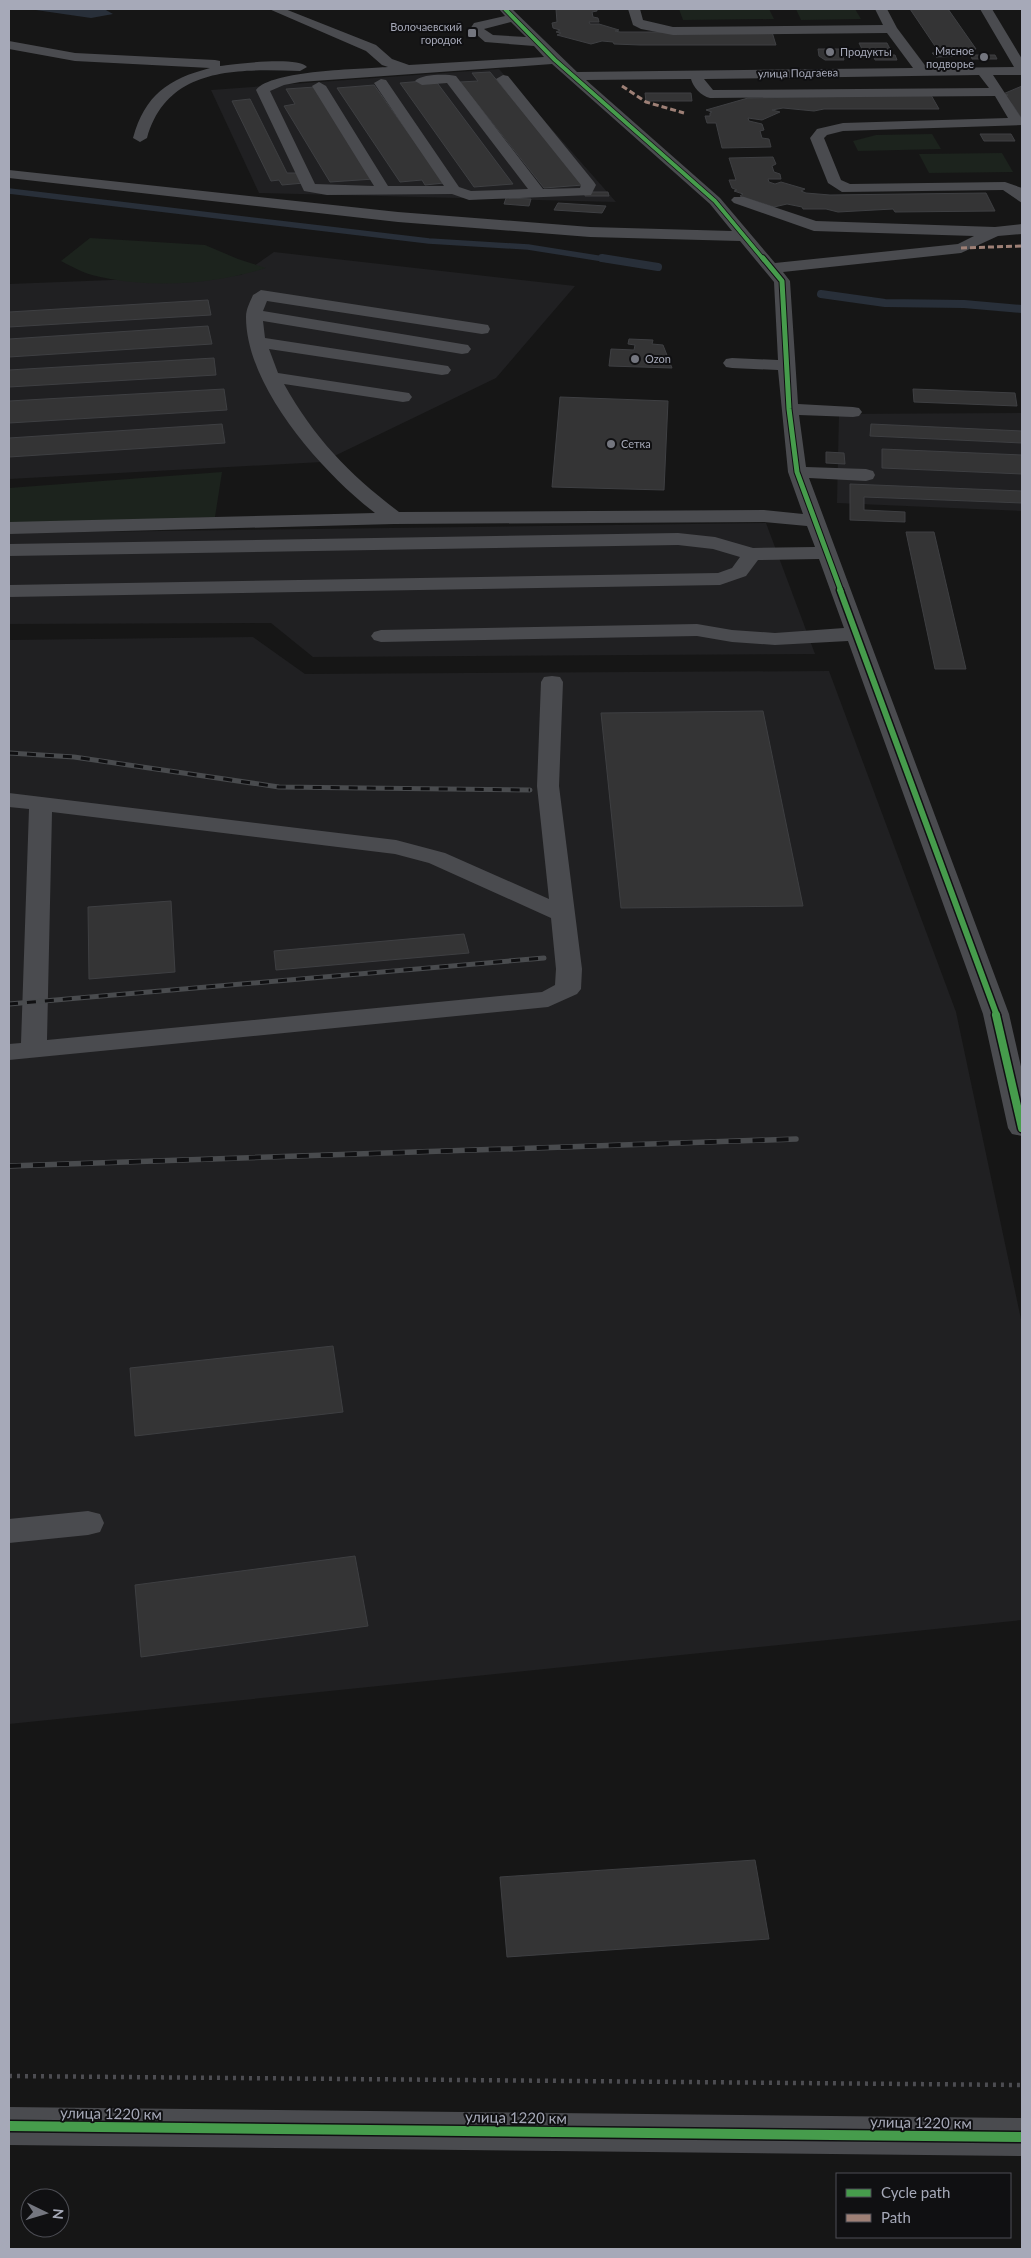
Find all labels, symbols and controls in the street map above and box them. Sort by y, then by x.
place label: Волочаевский городок [390,20,462,46]
marker: Волочаевский городок [466,27,478,39]
place label: Мясное подворье [926,44,974,70]
place label: Продукты [840,45,892,58]
marker: Продукты [824,46,836,58]
marker: Мясное подворье [978,51,990,63]
street label: улица Подгаева [758,65,838,80]
place label: Ozon [645,352,671,365]
marker: Ozon [629,353,641,365]
place label: Сетка [621,437,651,450]
marker: Сетка [605,438,617,450]
street label: улица 1220 км [60,2103,162,2123]
street label: улица 1220 км [465,2107,567,2127]
street label: улица 1220 км [870,2112,972,2132]
legend [836,2173,1011,2238]
text: Cycle path [881,2183,950,2201]
north arrow [20,2188,70,2238]
text: N [50,2208,67,2220]
text: Path [881,2208,911,2226]

